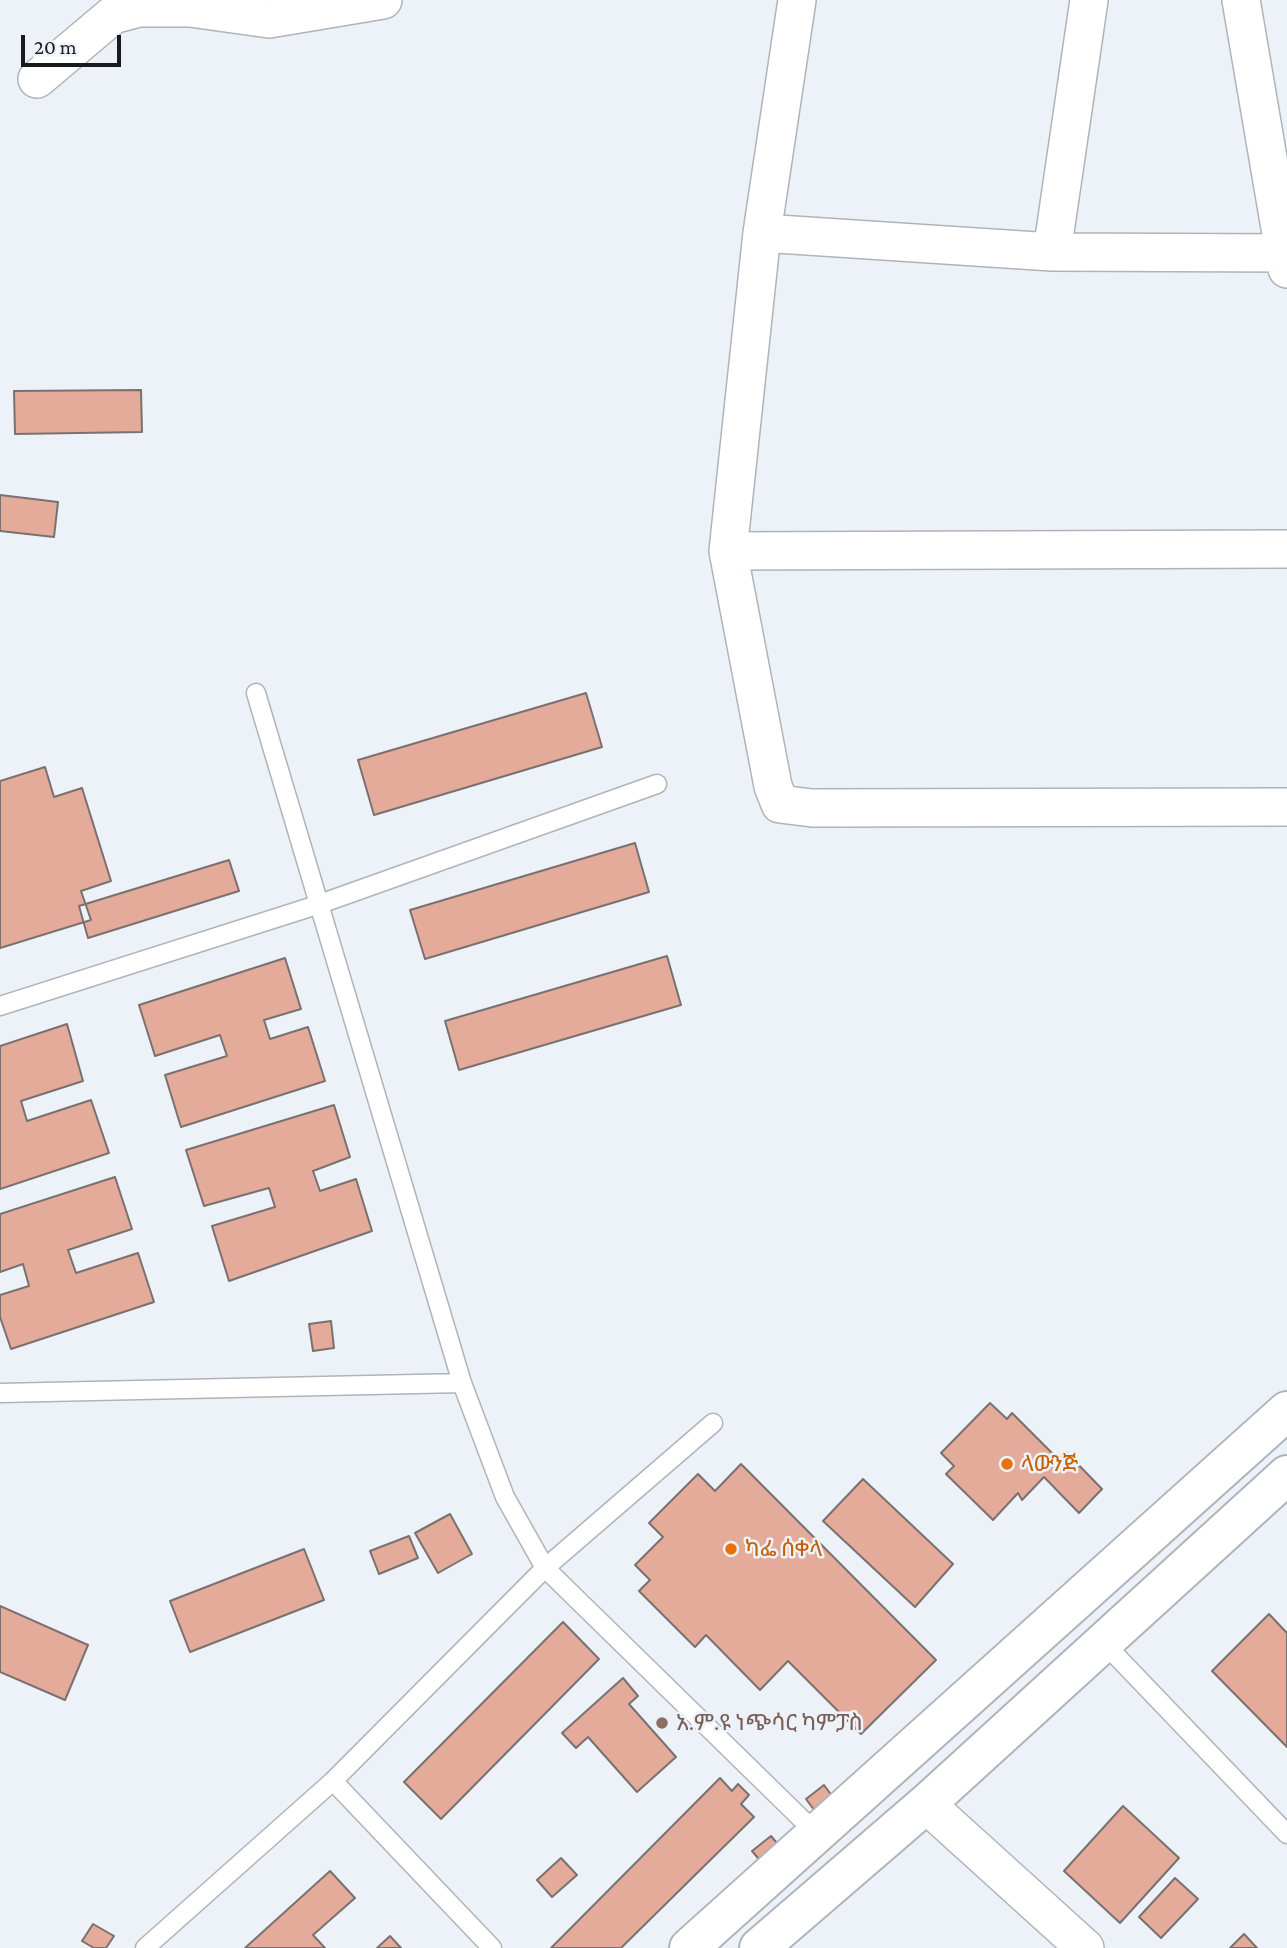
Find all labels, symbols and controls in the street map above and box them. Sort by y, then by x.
scale bar [24,21,124,65]
text: 20 m [34,35,77,59]
place label: ላውንጅ [1021,1450,1078,1478]
marker: ላውንጅ [999,1456,1015,1472]
place label: ካፌ ሰቀላ [745,1535,823,1563]
marker: ካፌ ሰቀላ [723,1541,739,1557]
place label: አ.ም.ዩ ነጭሳር ካምፓስ [676,1709,863,1737]
marker: አ.ም.ዩ ነጭሳር ካምፓስ [654,1715,670,1731]

